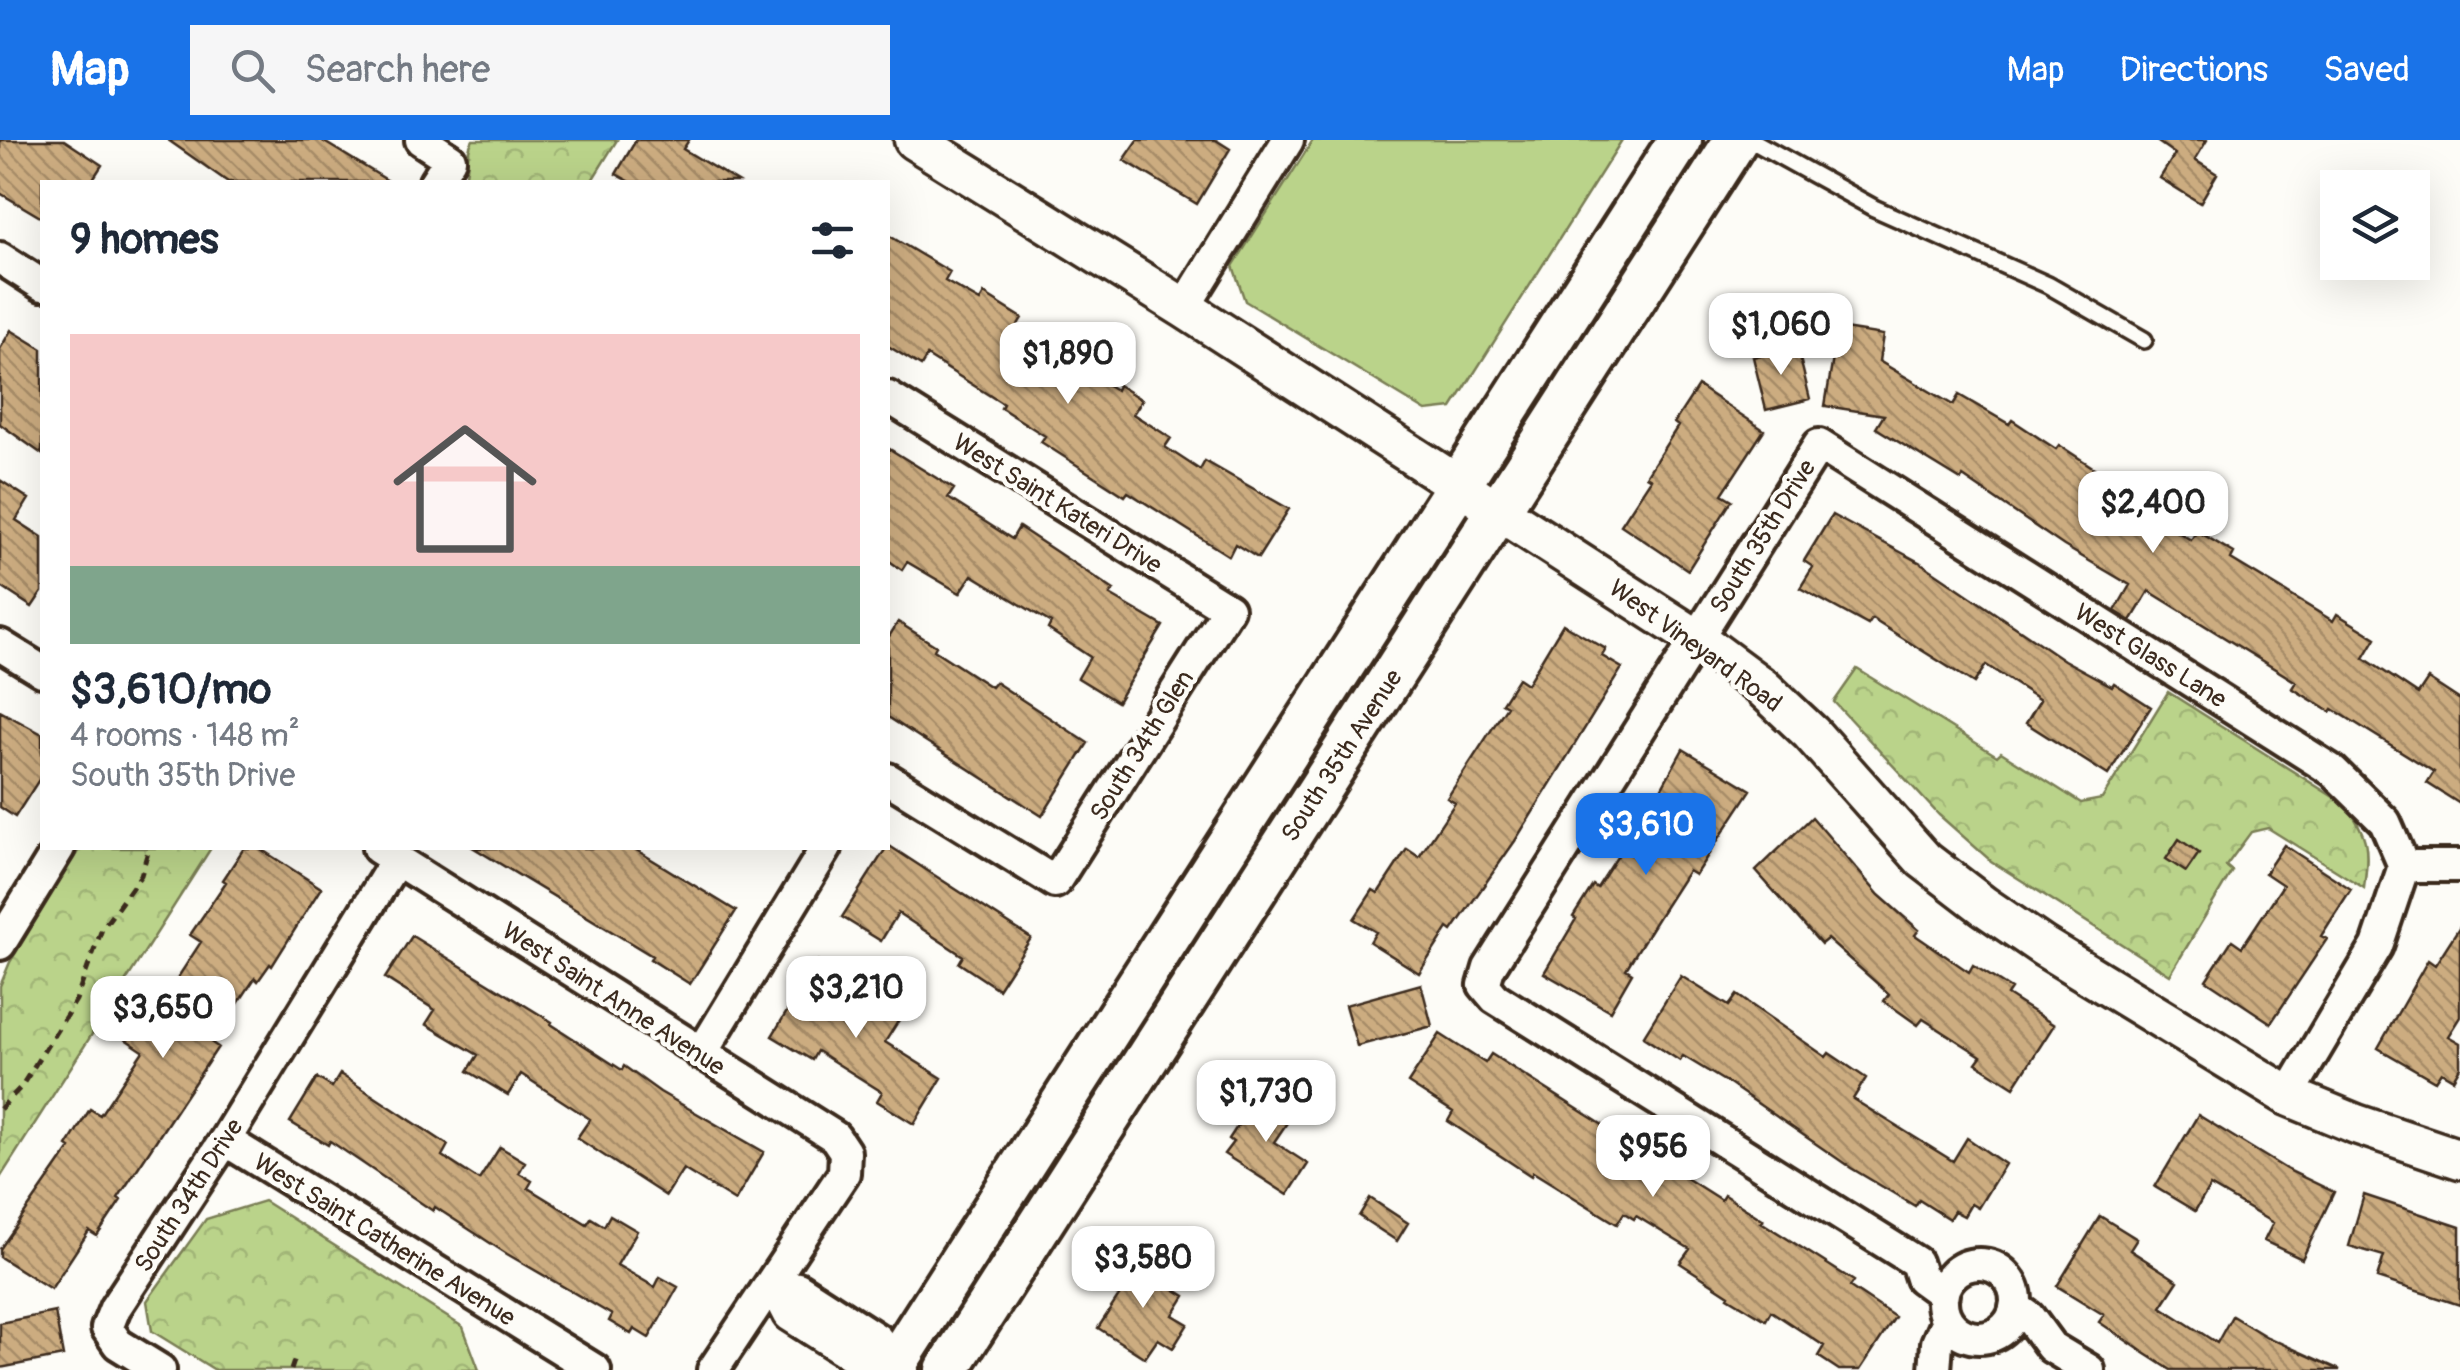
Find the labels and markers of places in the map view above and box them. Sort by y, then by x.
pin: $1,060 [1700,293,1862,378]
pin: $1,890 [987,322,1149,407]
pin: $2,400 [2072,471,2234,556]
pin: $3,610 [1565,793,1727,878]
pin: $3,210 [775,956,937,1041]
pin: $3,650 [82,976,244,1061]
pin: $1,730 [1185,1060,1347,1145]
pin: $956 [1594,1115,1712,1200]
pin: $3,580 [1062,1226,1224,1311]

